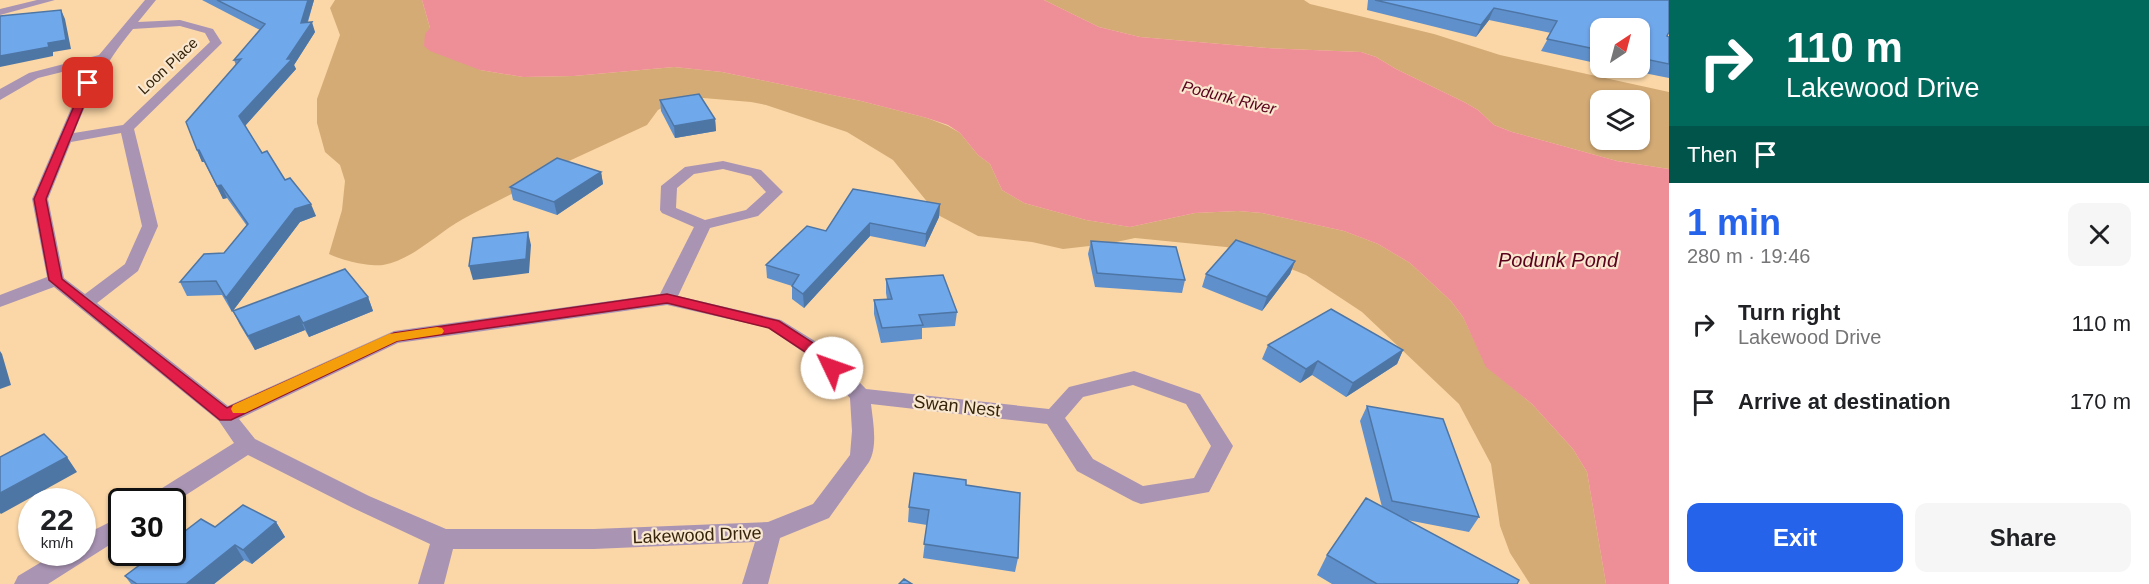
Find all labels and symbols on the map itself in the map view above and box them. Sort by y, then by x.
north arrow [1590,18,1650,78]
street label: Loon Place [134,34,201,97]
pin [62,57,113,108]
water label: Podunk River [1180,78,1278,118]
water label: Podunk Pond [1498,249,1619,271]
position arrow [800,336,864,400]
street label: Swan Nest [913,392,1001,420]
speed limit sign: 30 [108,488,186,566]
street label: Lakewood Drive [632,523,762,547]

